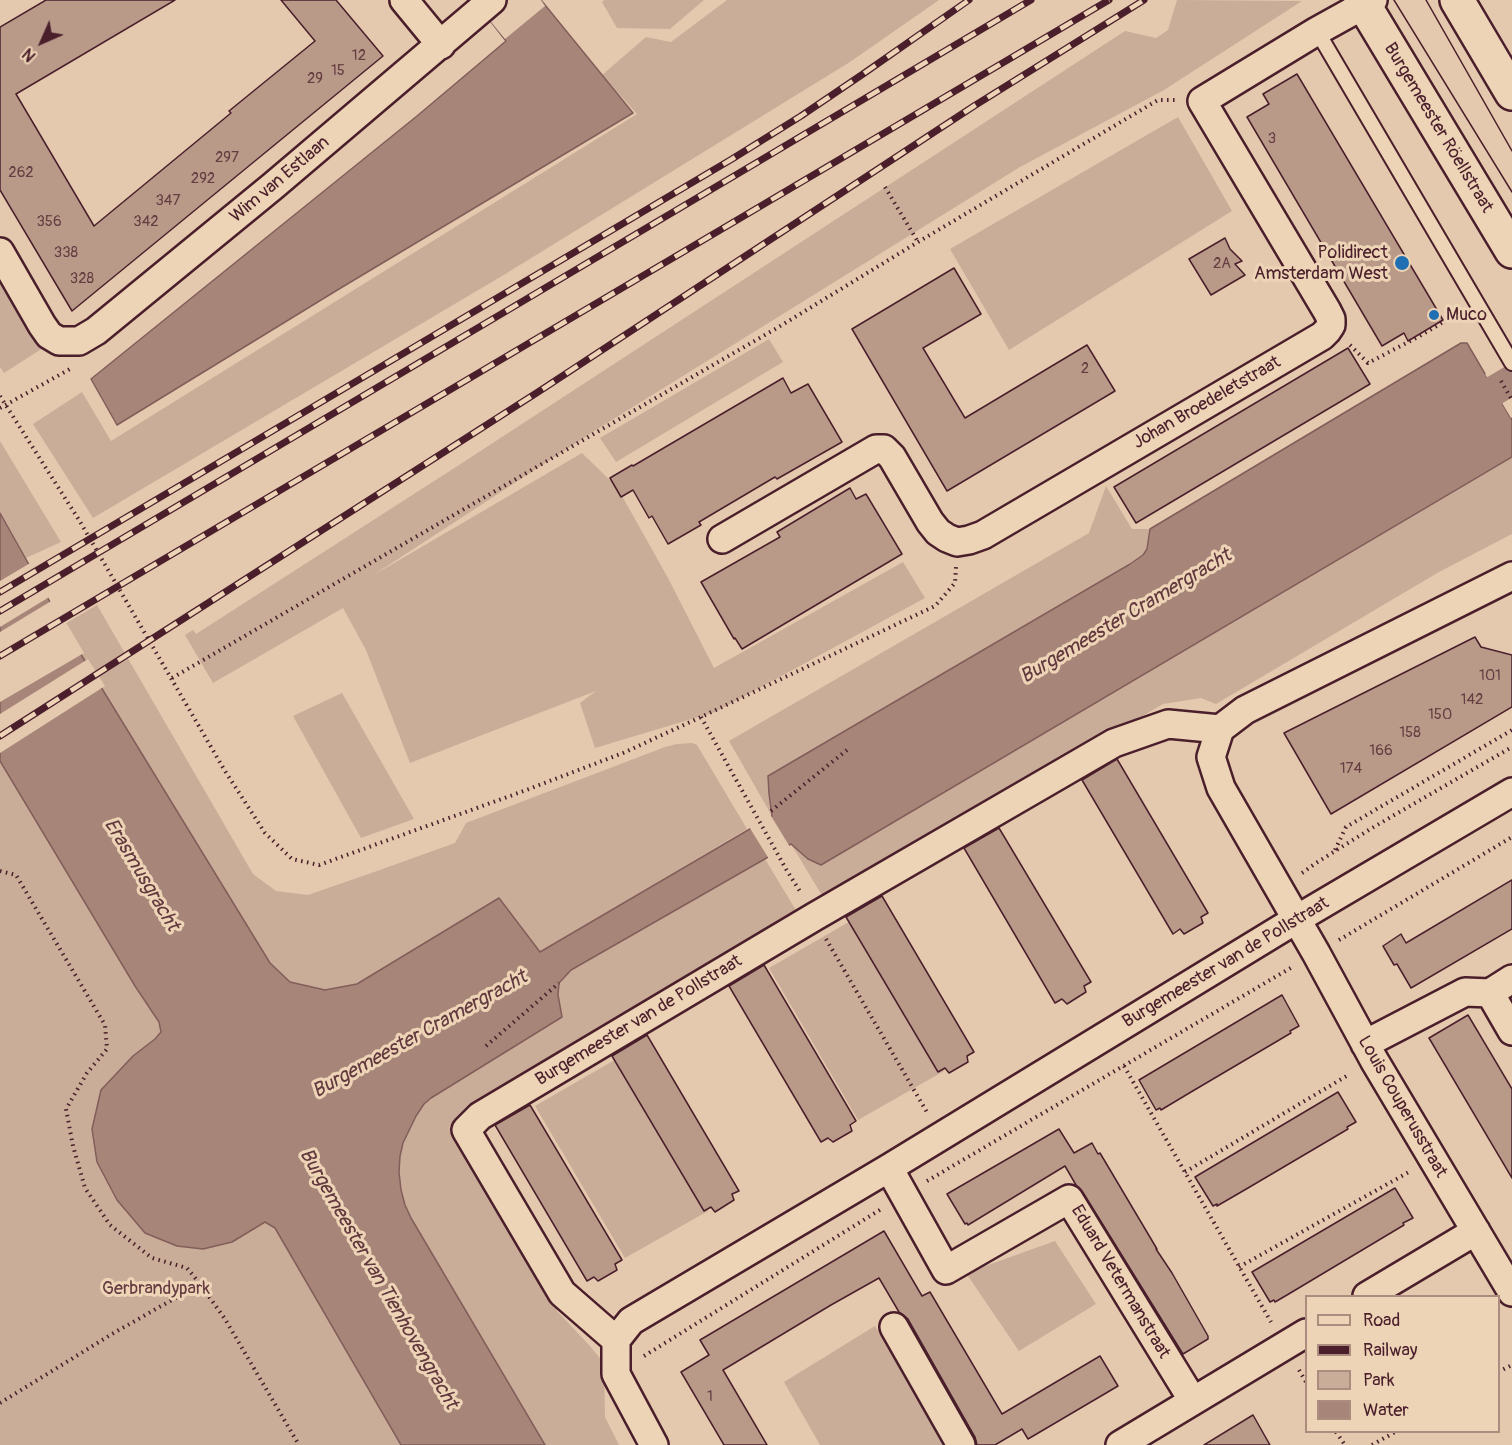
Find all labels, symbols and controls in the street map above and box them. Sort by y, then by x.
north arrow [12,12,72,72]
street label: Burgemeester Röellstraat [1379,39,1497,217]
text: N [18,44,40,66]
house number: 12 [352,47,366,65]
house number: 15 [331,62,345,80]
house number: 29 [307,70,323,88]
house number: 3 [1268,130,1276,148]
street label: Wim van Estlaan [226,132,334,228]
house number: 297 [215,149,239,167]
house number: 262 [8,164,34,182]
house number: 292 [191,170,215,188]
house number: 347 [155,192,181,210]
house number: 356 [36,213,62,231]
house number: 342 [133,213,159,231]
place label: Polidirect Amsterdam West [1254,242,1388,284]
house number: 338 [54,244,78,262]
marker: Polidirect Amsterdam West [1393,254,1411,272]
house number: 2A [1213,255,1231,273]
house number: 328 [70,270,94,288]
place label: Muco [1446,304,1487,326]
marker: Muco [1427,308,1441,322]
street label: Johan Broedeletstraat [1129,352,1285,454]
house number: 2 [1081,360,1089,378]
water label: Burgemeester Cramergracht [1016,544,1236,690]
house number: 101 [1479,667,1501,685]
house number: 142 [1461,691,1483,709]
house number: 150 [1428,706,1452,724]
house number: 158 [1399,724,1421,742]
house number: 166 [1369,742,1393,760]
house number: 174 [1340,760,1362,778]
water label: Erasmusgracht [98,815,184,935]
street label: Burgemeester van de Pollstraat [1119,893,1333,1033]
street label: Burgemeester van de Pollstraat [532,951,746,1091]
water label: Burgemeester Cramergracht [308,966,532,1104]
street label: Louis Couperusstraat [1353,1032,1451,1182]
water label: Burgemeester van Tienhovengracht [293,1144,463,1414]
street label: Eduard Vetermanstraat [1066,1201,1174,1363]
park label: Gerbrandypark [102,1278,210,1300]
legend [1305,1295,1500,1433]
text: Road [1363,1309,1400,1332]
text: Railway [1363,1339,1418,1362]
text: Park [1363,1369,1395,1392]
house number: 1 [707,1388,713,1406]
text: Water [1363,1399,1409,1422]

